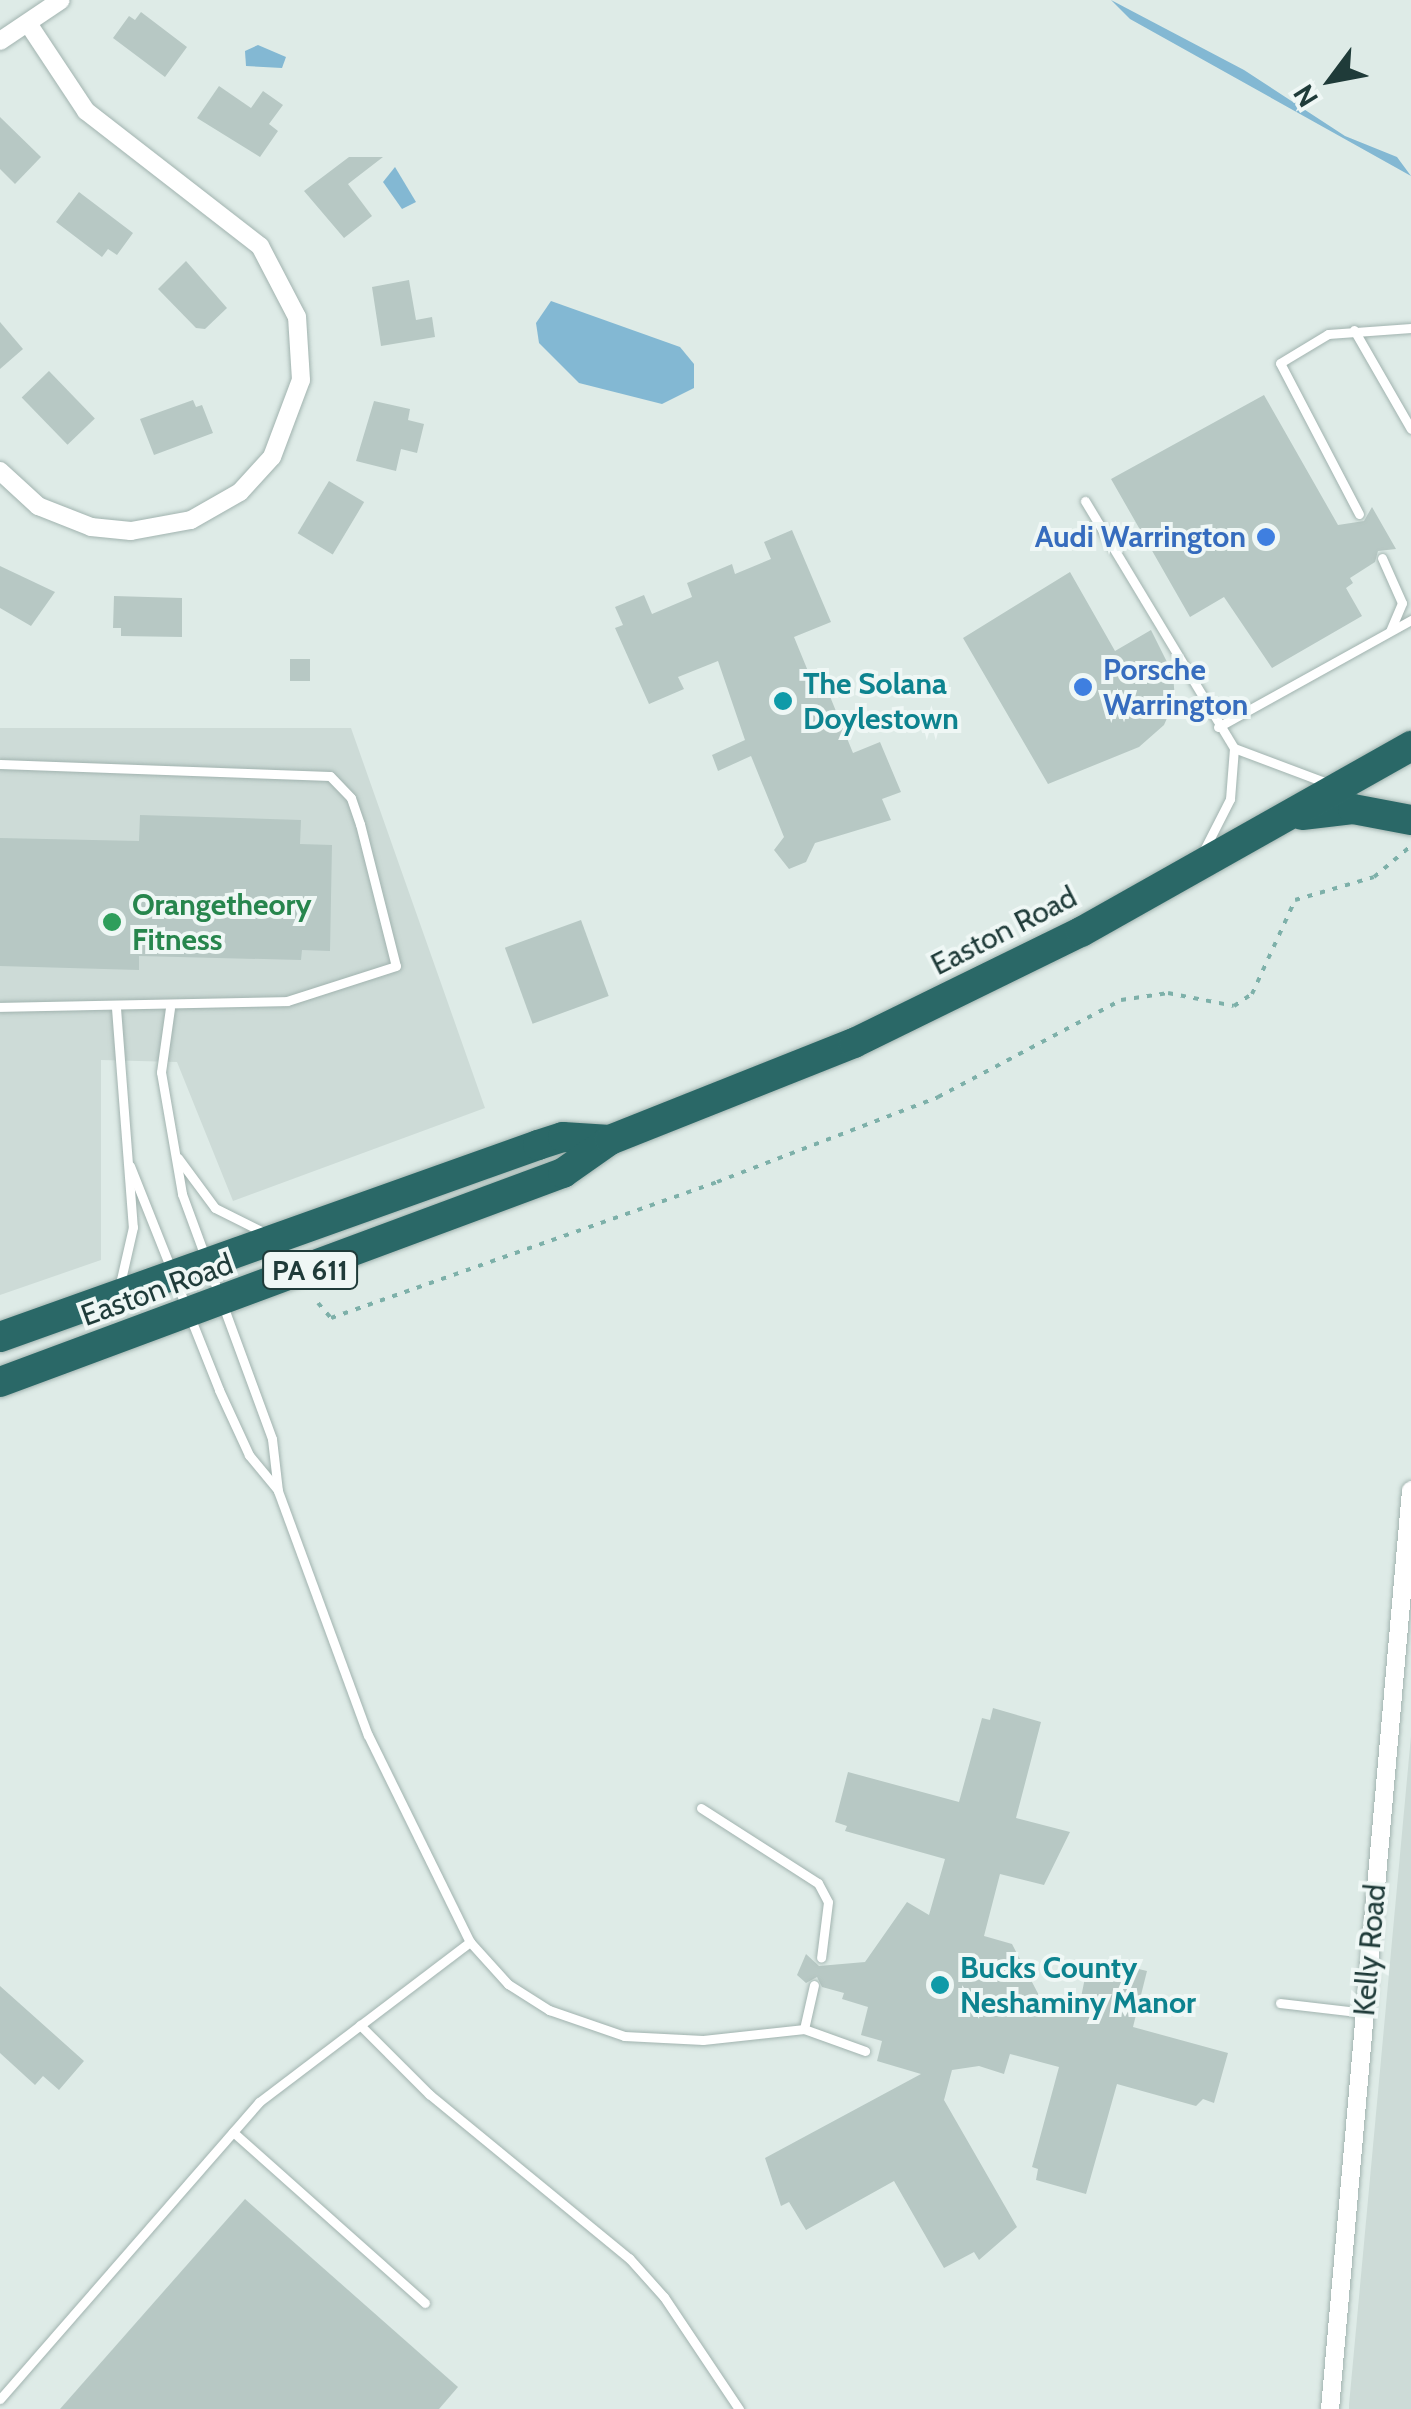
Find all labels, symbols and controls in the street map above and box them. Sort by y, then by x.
north arrow [1281,30,1381,130]
text: N [1286,79,1325,113]
place label: Audi Warrington [1035,519,1246,555]
marker: Audi Warrington [1255,526,1277,548]
place label: Porsche Warrington [1103,652,1248,722]
place label: The Solana Doylestown [803,666,959,736]
marker: Porsche Warrington [1072,676,1094,698]
marker: The Solana Doylestown [772,690,794,712]
street label: Easton Road [925,879,1083,983]
place label: Orangetheory Fitness [132,887,312,958]
marker: Orangetheory Fitness [101,911,123,933]
street label: Easton Road [76,1246,238,1334]
road number: PA 611 [260,1247,360,1293]
street label: Kelly Road [1346,1883,1394,2017]
place label: Bucks County Neshaminy Manor [960,1950,1196,2020]
marker: Bucks County Neshaminy Manor [929,1974,951,1996]

